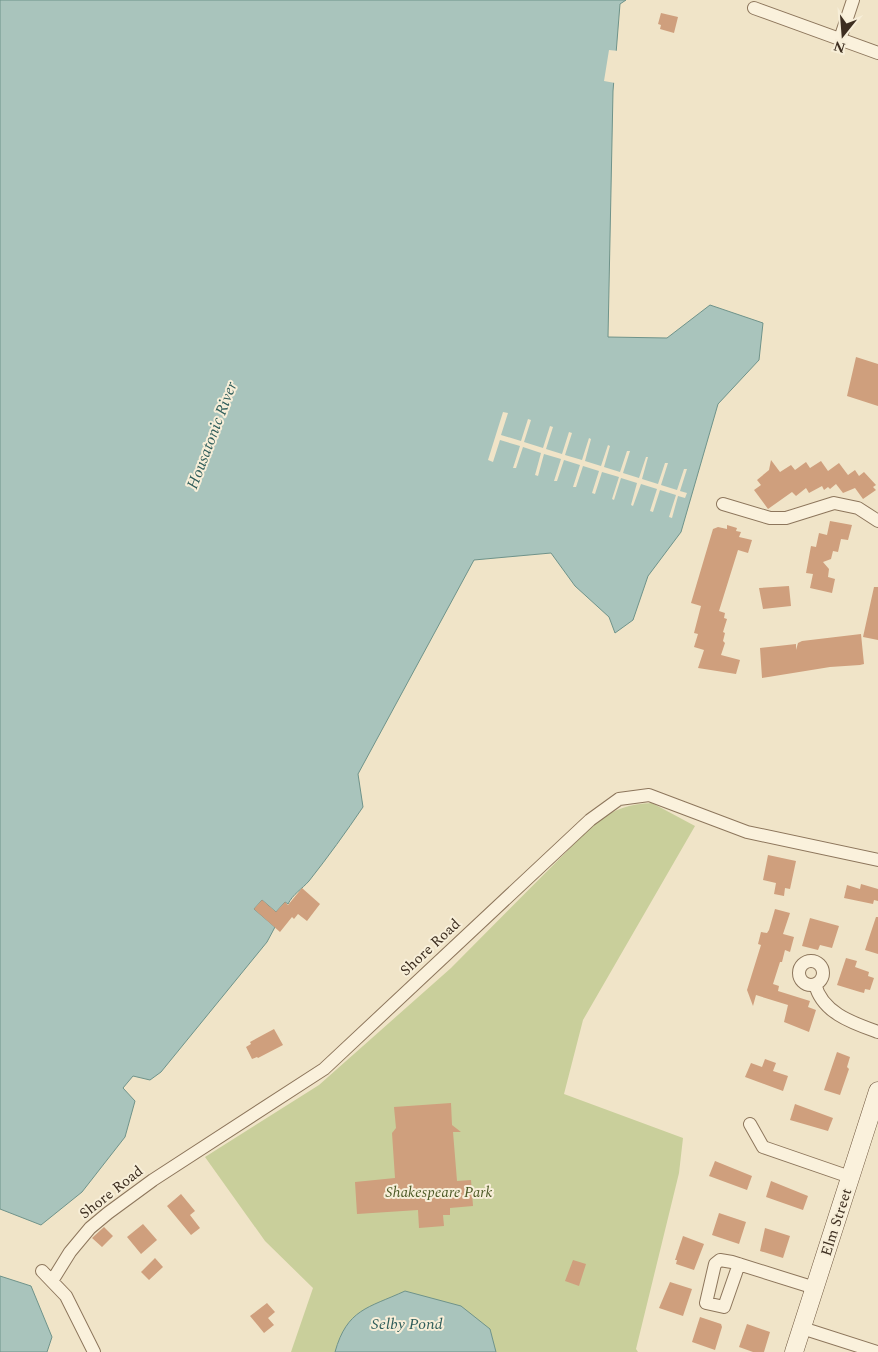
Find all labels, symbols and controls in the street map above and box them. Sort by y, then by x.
north arrow [818,10,868,60]
text: N [831,35,848,59]
water label: Housatonic River [180,378,244,492]
street label: Shore Road [395,913,466,982]
street label: Shore Road [74,1160,148,1225]
park label: Shakespeare Park [386,1181,492,1204]
street label: Elm Street [815,1185,858,1259]
water label: Selby Pond [371,1312,443,1336]

